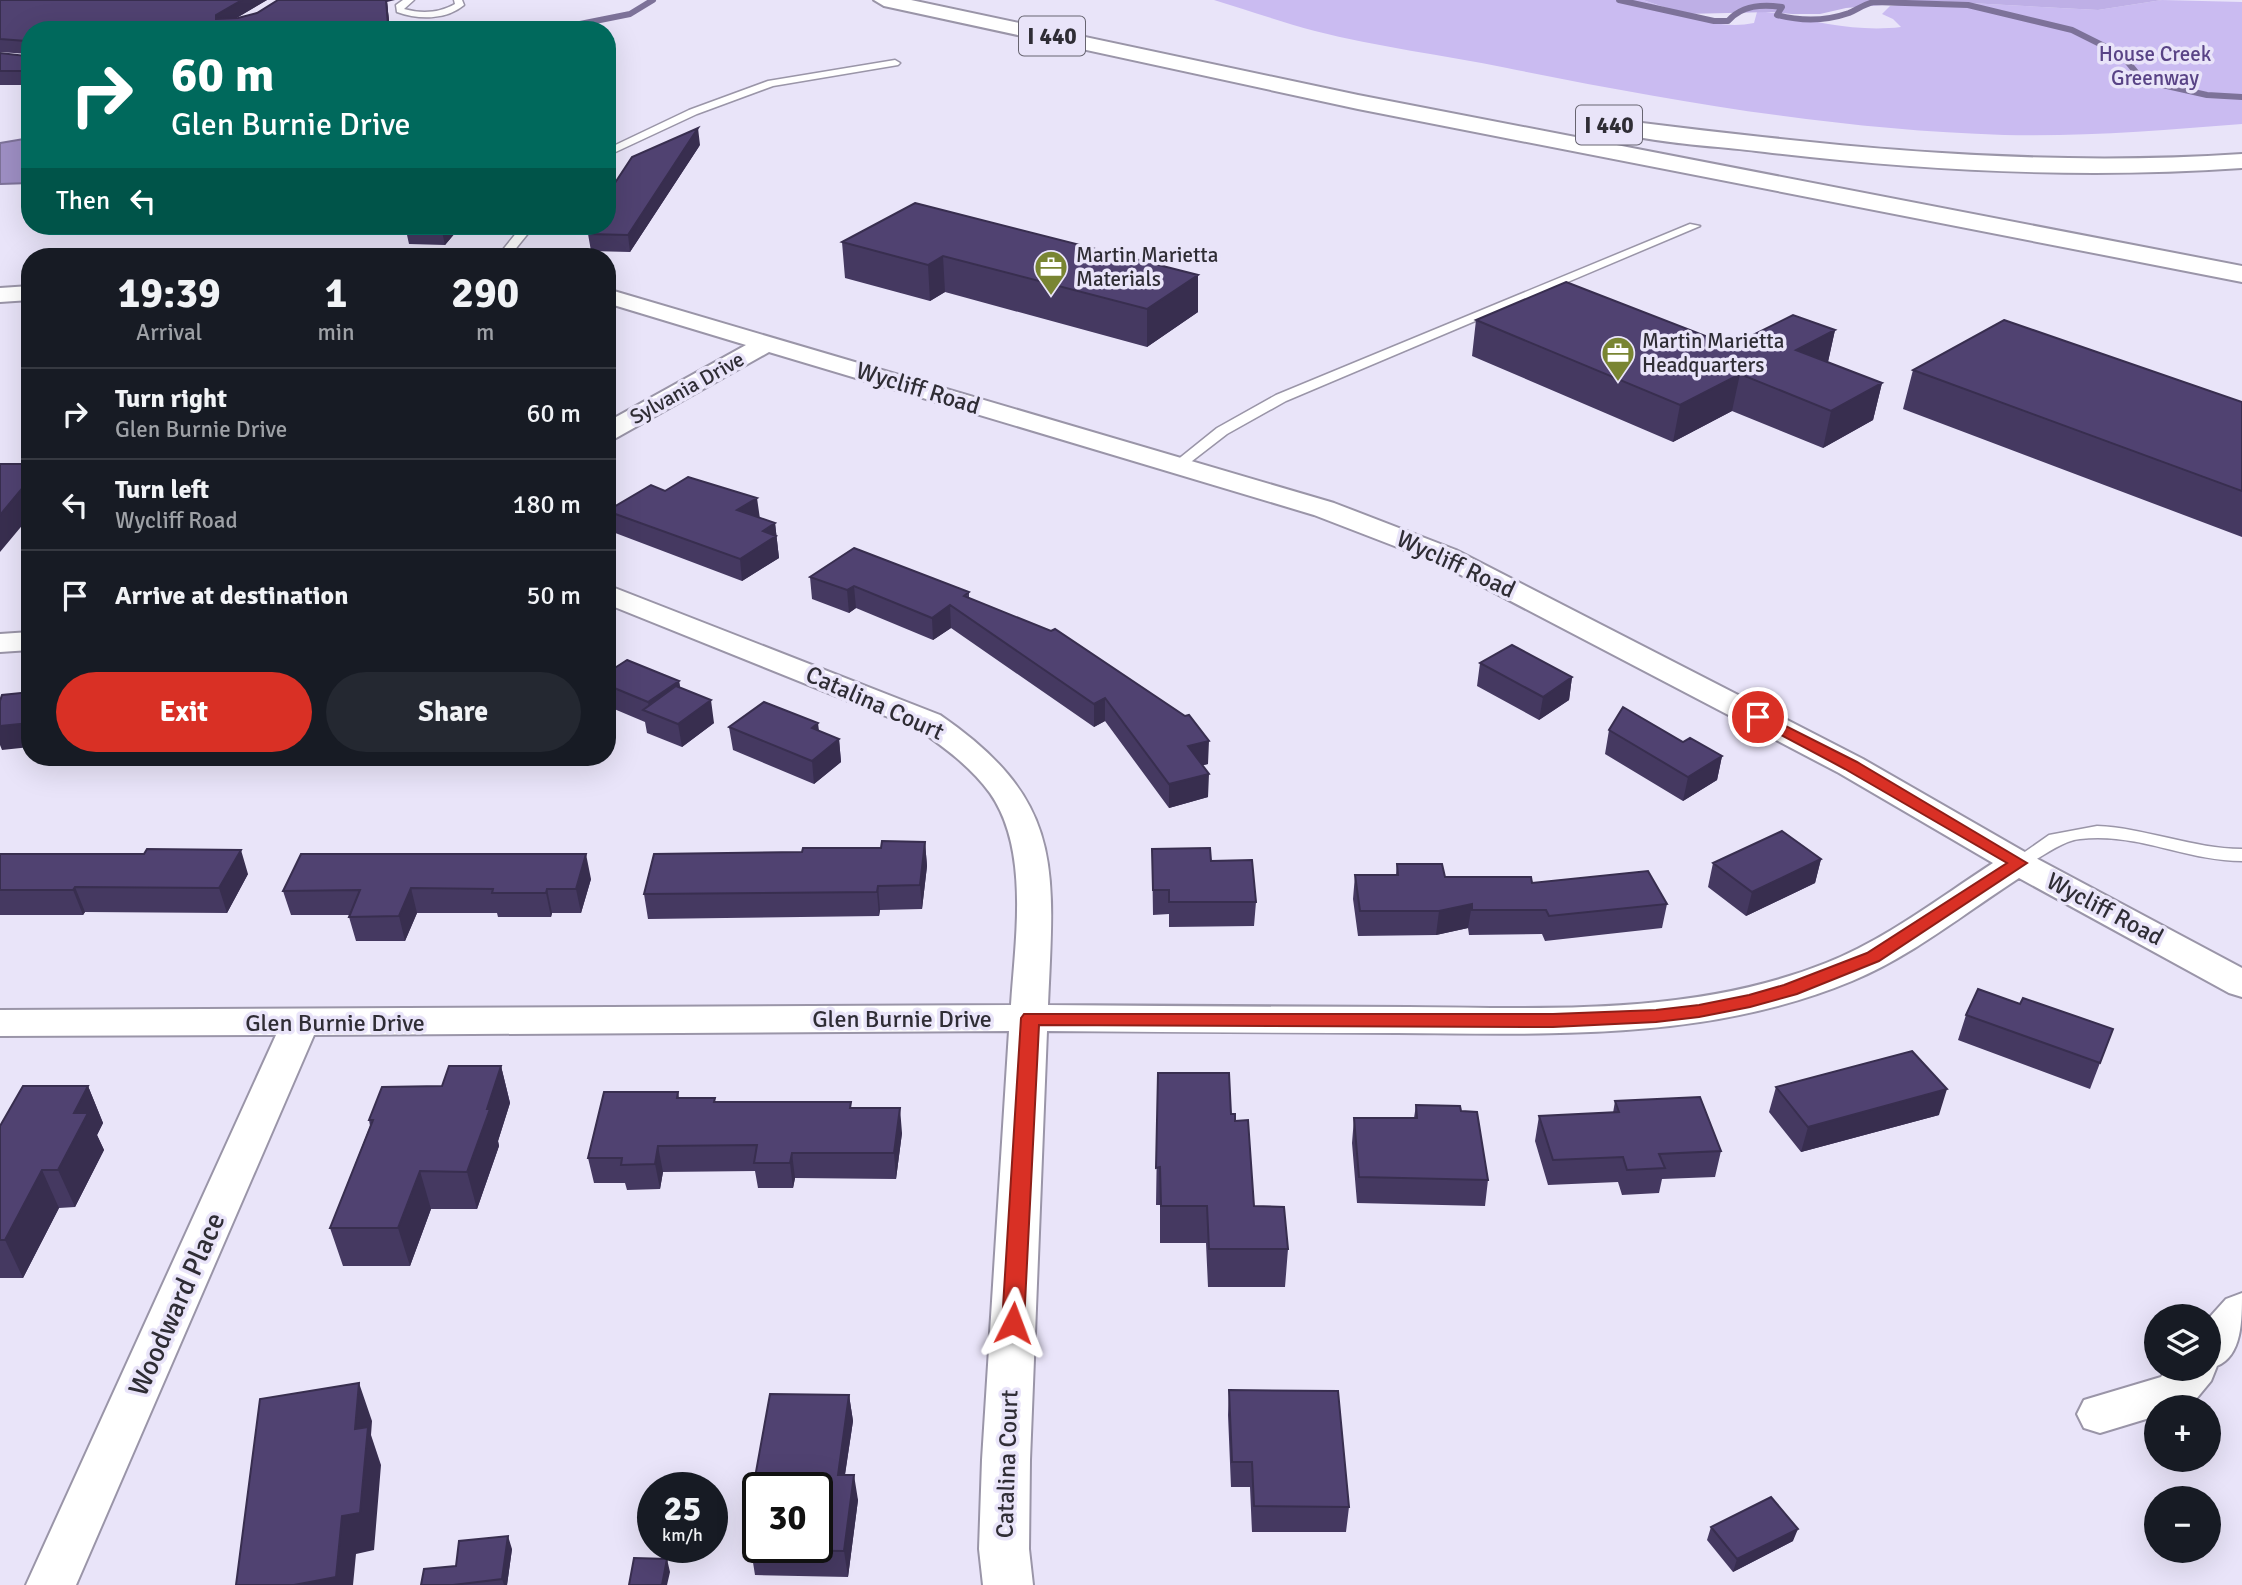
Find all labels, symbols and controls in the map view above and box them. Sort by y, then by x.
road number: I 440 [1019,17,1085,56]
park label: House Creek Greenway [2099,41,2212,91]
text: 60 m [171,45,274,105]
icon: right [56,49,147,140]
text: Glen Burnie Drive [171,105,411,144]
road number: I 440 [1576,106,1642,144]
icon: left [124,182,162,220]
text: Then [56,185,110,217]
place label: Martin Marietta Materials [1076,242,1218,292]
office icon: Martin Marietta Materials [1032,248,1070,297]
text: 19:39 [118,268,221,319]
text: 1 [325,268,347,319]
text: 290 [451,268,519,319]
text: Arrival [136,318,202,347]
text: min [317,318,355,347]
text: m [476,318,494,347]
place label: Martin Marietta Headquarters [1642,328,1784,378]
office icon: Martin Marietta Headquarters [1599,334,1637,383]
street label: Sylvania Drive [625,346,749,430]
street label: Wycliff Road [852,355,984,421]
text: Turn right [115,383,227,415]
icon: right [56,395,94,433]
text: 60 m [526,398,581,430]
text: Glen Burnie Drive [115,415,287,444]
text: Turn left [115,474,209,506]
icon: left [56,486,94,524]
text: 180 m [512,489,581,521]
text: Wycliff Road [115,506,238,535]
street label: Wycliff Road [1392,523,1520,605]
icon: arrive [56,577,94,615]
text: Arrive at destination [115,580,348,612]
text: 50 m [526,580,581,612]
street label: Catalina Court [801,659,949,747]
button: Exit [56,672,312,752]
button: Share [326,672,581,752]
pin [1728,687,1788,747]
icon: arrive [1739,698,1777,736]
street label: Wycliff Road [2041,866,2169,952]
street label: Glen Burnie Drive [812,1004,992,1034]
street label: Glen Burnie Drive [245,1008,425,1038]
street label: Woodward Place [121,1207,233,1401]
position arrow [976,1286,1050,1360]
map controls [2144,1304,2221,1563]
button: layers [2144,1304,2221,1381]
street label: Catalina Court [989,1389,1025,1539]
button: + [2144,1395,2221,1472]
speed limit sign: 30 [742,1472,833,1563]
button: − [2144,1486,2221,1563]
text: 25 [664,1487,701,1530]
text: km/h [662,1524,703,1546]

